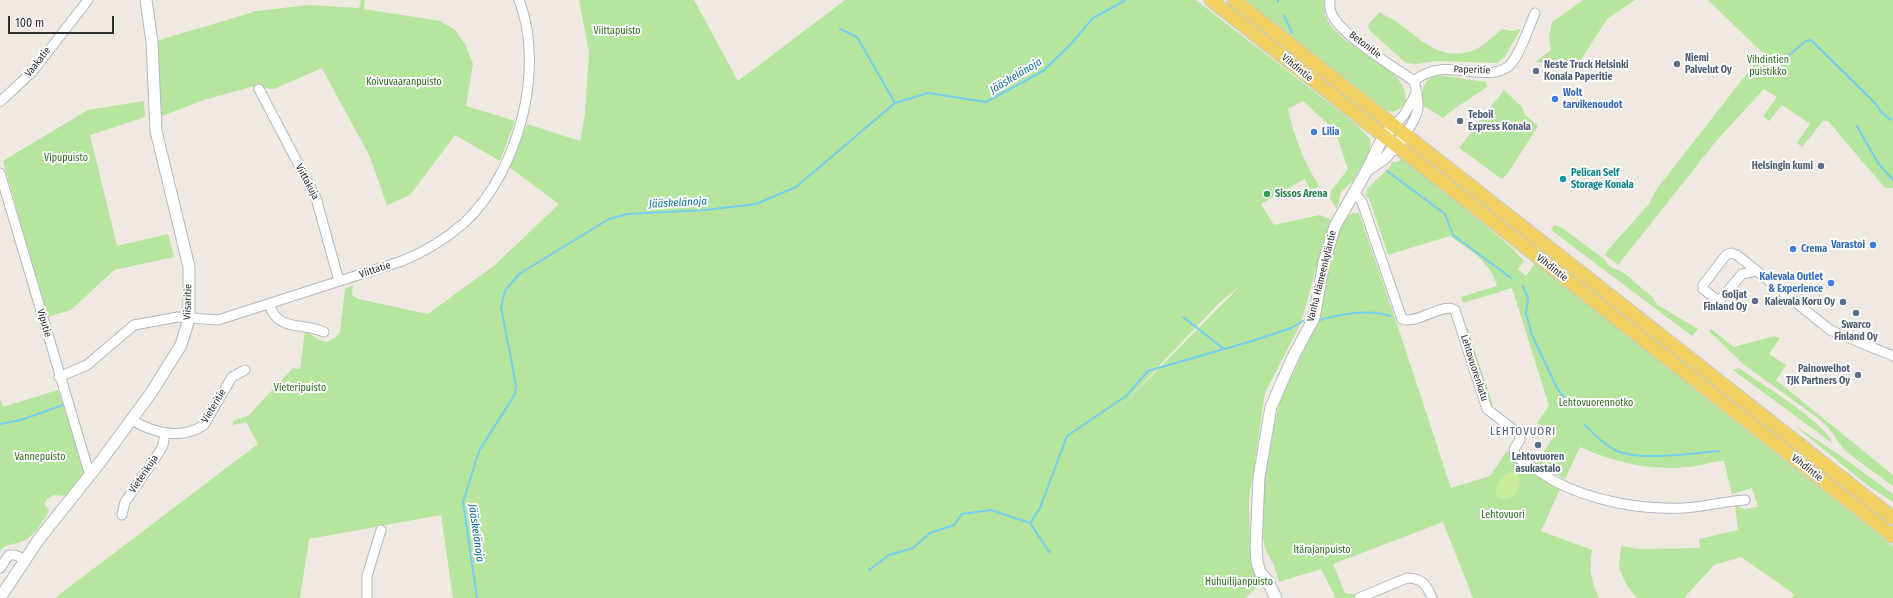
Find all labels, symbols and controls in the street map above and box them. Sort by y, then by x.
scale bar [10,8,116,34]
text: 100 m [15,16,44,30]
park label: Viittapuisto [593,25,641,37]
street label: Betonitie [1346,29,1384,61]
street label: Vaakatie [23,45,53,79]
street label: Vihdintie [1279,52,1315,84]
place label: Niemi Palvelut Oy [1685,52,1732,76]
park label: Vihdintien puistikko [1747,54,1789,78]
water label: Jääskelänoja [988,55,1044,97]
place label: Neste Truck Helsinki Konala Paperitie [1544,59,1629,82]
marker: Niemi Palvelut Oy [1672,59,1682,69]
street label: Paperitie [1453,63,1491,77]
marker: Neste Truck Helsinki Konala Paperitie [1531,66,1541,76]
park label: Koivuvaaranpuisto [366,76,442,88]
place label: Wolt tarvikenoudot [1563,87,1622,110]
marker: Wolt tarvikenoudot [1550,94,1560,104]
place label: Teboil Express Konala [1468,109,1531,132]
marker: Teboil Express Konala [1455,116,1465,126]
place label: Lilia [1322,126,1340,138]
marker: Lilia [1309,127,1319,137]
park label: Vipupuisto [44,152,88,164]
place label: Helsingin kumi [1752,160,1813,172]
marker: Helsingin kumi [1816,161,1826,171]
street label: Viittakuja [293,162,321,202]
place label: Pelican Self Storage Konala [1571,167,1634,190]
marker: Pelican Self Storage Konala [1558,174,1568,184]
place label: Sissos Arena [1275,188,1327,200]
marker: Sissos Arena [1262,189,1272,199]
water label: Jääskelänoja [649,195,707,211]
street label: Vanha Hämeenkyläntie [1305,229,1339,323]
place label: Varastoi [1831,239,1865,251]
marker: Varastoi [1868,240,1878,250]
place label: Crema [1801,243,1827,255]
marker: Crema [1788,244,1798,254]
street label: Vihdintie [1534,252,1570,284]
street label: Viittatie [358,259,392,281]
place label: Kalevala Outlet & Experience [1759,271,1823,294]
marker: Kalevala Outlet & Experience [1826,278,1836,288]
street label: Viisaritie [181,284,195,320]
place label: Goljat Finland Oy [1704,289,1747,312]
marker: Goljat Finland Oy [1750,296,1760,306]
place label: Kalevala Koru Oy [1765,296,1835,308]
marker: Kalevala Koru Oy [1838,297,1848,307]
street label: Viputie [34,307,54,339]
marker: Swarco Finland Oy [1851,308,1861,318]
place label: Swarco Finland Oy [1834,319,1878,342]
street label: Lehtovuorenkatu [1458,333,1490,403]
place label: Painowelhot TJK Partners Oy [1786,363,1850,386]
marker: Painowelhot TJK Partners Oy [1853,370,1863,380]
park label: Vieteripuisto [274,382,326,394]
street label: Vieteritie [199,387,229,425]
park label: Lehtovuorennotko [1559,397,1633,409]
district label: LEHTOVUORI [1490,425,1556,439]
marker: Lehtovuoren asukastalo [1533,440,1543,450]
park label: Vannepuisto [15,451,65,463]
place label: Lehtovuoren asukastalo [1512,451,1564,474]
street label: Vieterikuja [127,452,161,496]
street label: Vihdintie [1789,452,1825,484]
water label: Jääskelänoja [465,503,487,563]
park label: Lehtovuori [1481,509,1525,521]
park label: Itärajanpuisto [1293,544,1351,556]
park label: Huhuilijanpuisto [1205,576,1273,588]

